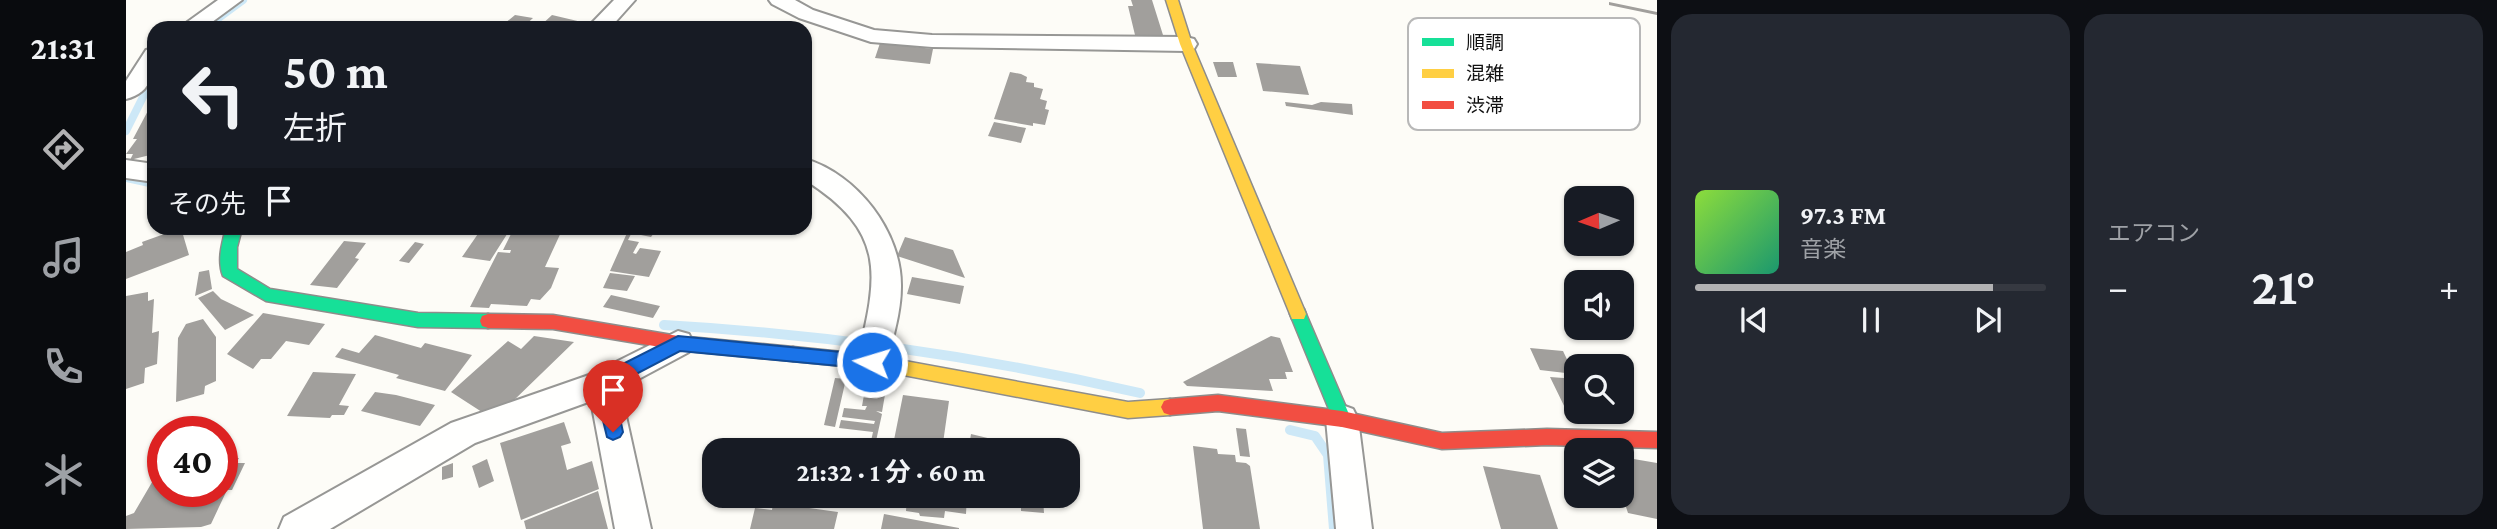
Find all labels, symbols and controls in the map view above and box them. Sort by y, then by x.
legend [1408,18,1640,130]
text: 21:31 [31,30,95,66]
text: 順調 [1466,32,1504,53]
text: 50 m [283,44,388,99]
icon: left [168,49,259,140]
text: 混雑 [1466,63,1504,84]
text: 渋滞 [1466,95,1504,116]
text: 左折 [283,110,347,146]
icon: directions [39,125,88,174]
icon: arrive [260,182,298,220]
north arrow [1564,186,1634,256]
map controls [1564,186,1634,508]
text: その先 [168,190,246,219]
text: 97.3 FM [1800,201,1886,230]
text: エアコン [2108,220,2200,246]
icon: music [39,233,88,282]
text: 音楽 [1800,236,1846,262]
text: 21° [2251,257,2316,315]
text: − [2108,266,2128,308]
text: + [2439,266,2459,308]
button: sound [1564,270,1634,340]
icon: previous [1735,301,1773,339]
icon: pause [1852,301,1890,339]
icon: next [1969,301,2007,339]
position arrow [835,325,909,399]
icon: phone [39,342,88,391]
button: search [1564,354,1634,424]
pin [583,360,643,432]
icon: arrive [594,371,632,409]
speed limit sign: 40 [147,416,238,507]
button: layers [1564,438,1634,508]
icon: climate [39,450,88,499]
text: 21:32 · 1 分 · 60 m [797,458,985,487]

